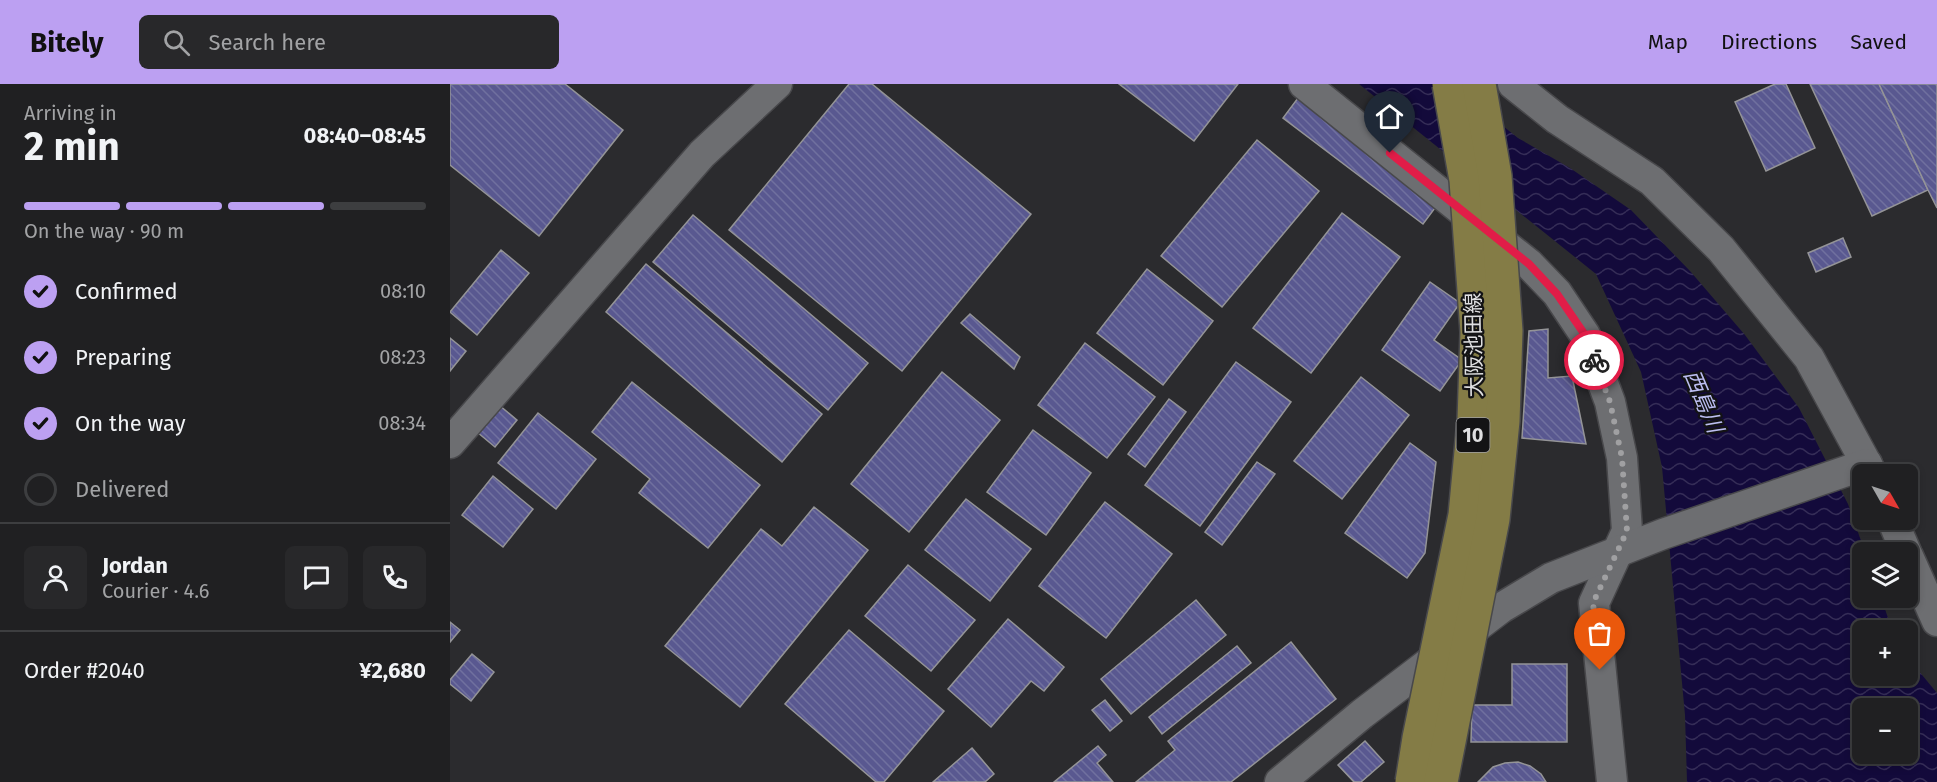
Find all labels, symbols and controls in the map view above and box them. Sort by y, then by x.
search box [139,15,559,69]
text: Bitely [30,26,103,59]
icon: search [160,26,193,59]
text: Search here [208,29,326,56]
text: Map [1648,29,1688,55]
text: Directions [1721,29,1817,55]
text: Saved [1850,29,1907,55]
pin [1364,91,1415,153]
icon: home [1373,100,1406,133]
text: Arriving in [24,101,117,125]
text: 08:40–08:45 [304,122,426,149]
text: 2 min [24,124,120,170]
text: On the way · 90 m [24,219,184,243]
icon: check [24,275,57,308]
text: Confirmed [75,278,178,305]
text: 08:10 [380,279,426,303]
street label: 大阪池田線 [1460,292,1488,398]
courier [1564,330,1624,390]
icon: check [24,341,57,374]
text: Preparing [75,344,171,371]
icon: bike [1578,344,1611,377]
text: 08:23 [379,345,426,369]
water label: 西島川 [1678,366,1730,439]
icon: check [24,407,57,440]
text: On the way [75,410,186,437]
text: 08:34 [378,411,426,435]
road number: 10 [1456,418,1490,452]
north arrow [1852,464,1918,530]
map controls [1852,464,1918,764]
text: Delivered [75,476,170,503]
button: layers [1852,542,1918,608]
button: person [24,546,87,609]
button: chat [285,546,348,609]
button: phone [363,546,426,609]
text: Jordan [102,552,168,579]
text: Courier · 4.6 [102,579,209,603]
pin [1574,608,1625,670]
icon: bag [1583,617,1616,650]
button: + [1852,620,1918,686]
text: Order #2040 [24,657,145,684]
text: ¥2,680 [359,657,426,684]
button: − [1852,698,1918,764]

